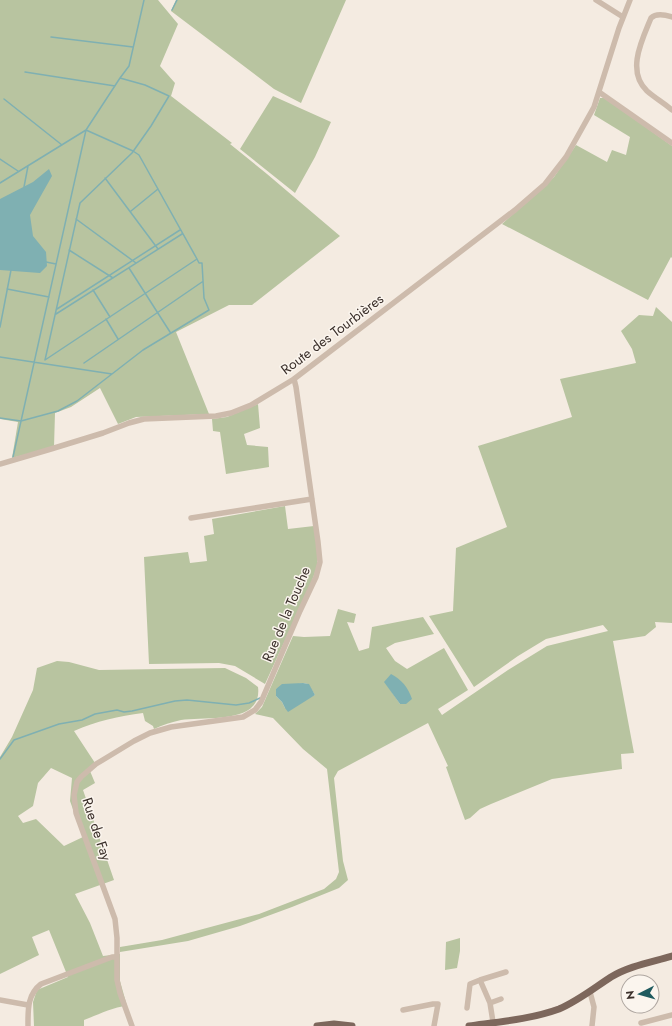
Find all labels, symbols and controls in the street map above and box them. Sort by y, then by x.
street label: Route des Tourbières [277,289,388,379]
street label: Rue de la Touche [257,563,315,665]
street label: Rue de Fay [77,795,117,864]
north arrow [620,974,660,1014]
text: N [622,990,638,1000]

